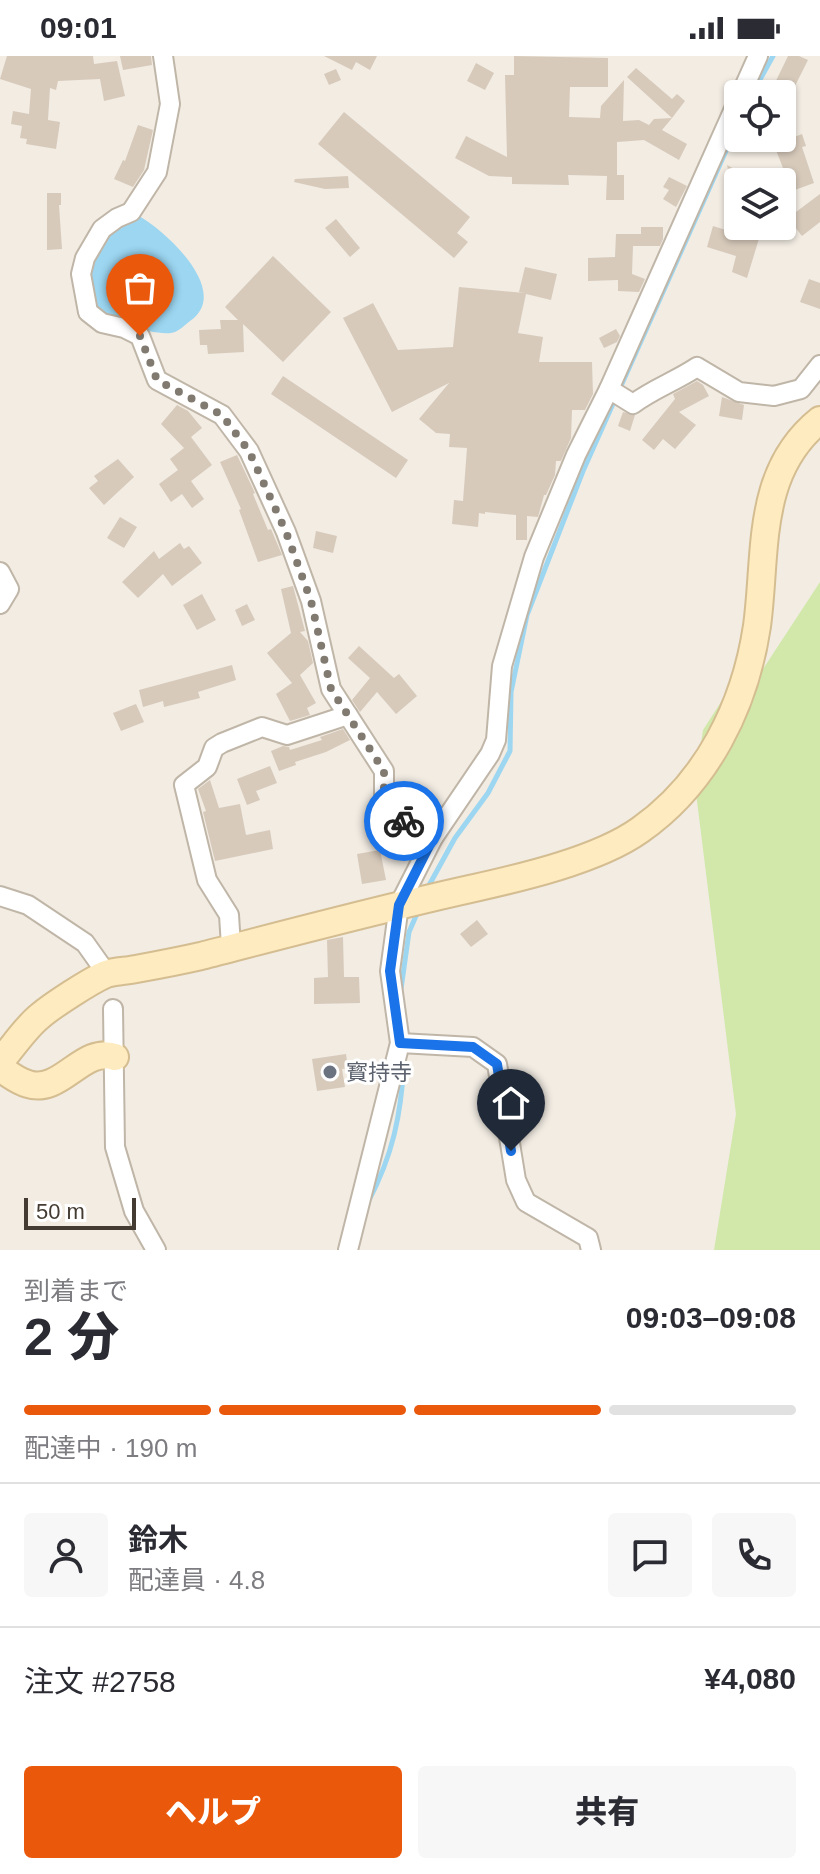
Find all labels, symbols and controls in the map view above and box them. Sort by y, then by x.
text: 09:01 [40,11,117,44]
map controls [724,80,796,240]
button: locate [724,80,796,152]
button: layers [724,168,796,240]
pin [106,254,174,336]
icon: bag [118,266,162,310]
courier [364,781,444,861]
icon: bike [382,799,426,843]
place label: 寳持寺 [346,1060,412,1085]
marker: 寳持寺 [321,1063,339,1081]
pin [477,1069,545,1151]
icon: home [489,1081,533,1125]
scale bar [24,1194,136,1230]
text: 50 m [36,1199,85,1224]
text: 到着まで [24,1276,128,1306]
text: 09:03–09:08 [626,1301,796,1334]
text: 2 分 [24,1308,119,1366]
text: 配達中 · 190 m [24,1433,197,1463]
button: person [24,1513,108,1597]
button: chat [608,1513,692,1597]
button: phone [712,1513,796,1597]
text: 鈴木 [128,1523,188,1556]
text: 配達員 · 4.8 [128,1565,265,1595]
text: ¥4,080 [704,1662,796,1695]
text: 注文 #2758 [24,1665,176,1698]
button: ヘルプ [24,1766,402,1858]
button: 共有 [418,1766,796,1858]

